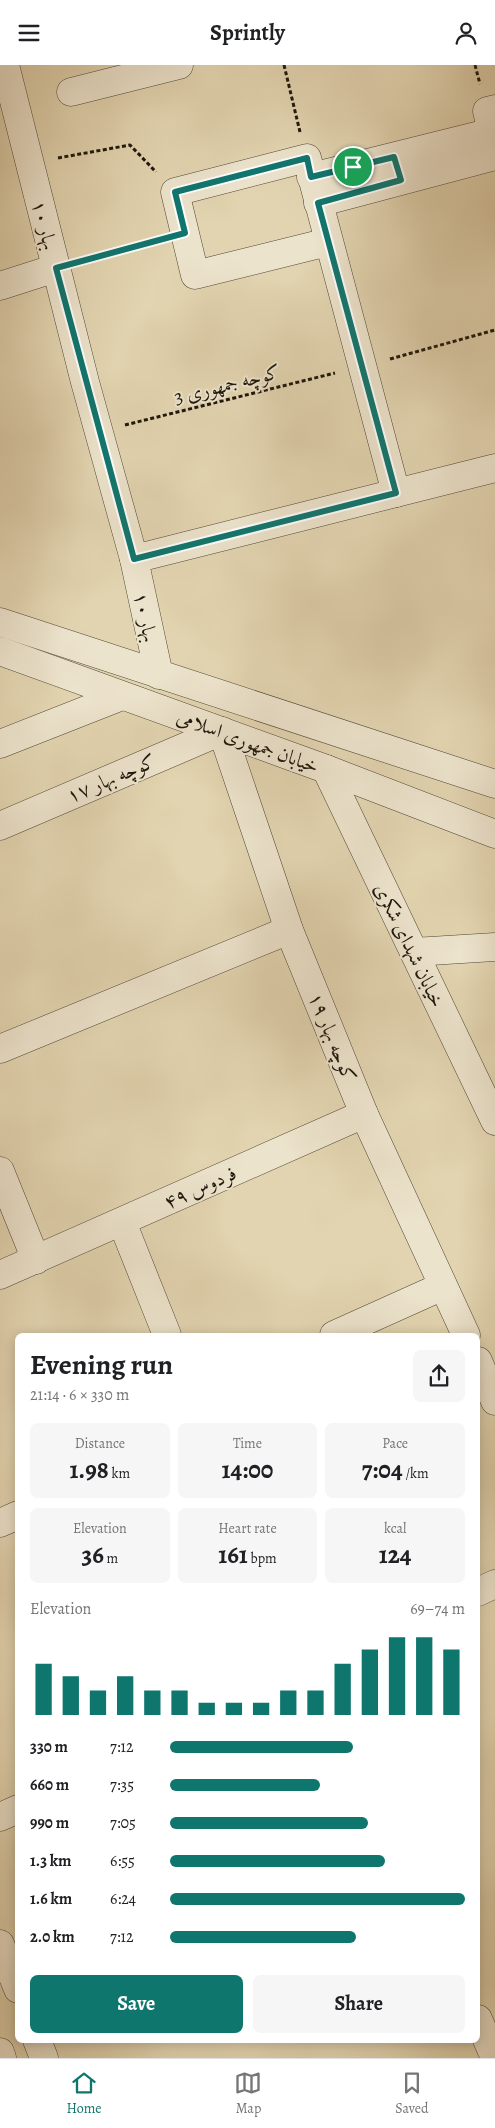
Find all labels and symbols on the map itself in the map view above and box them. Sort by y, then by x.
pin [332,146,374,188]
street label: بهار ۱۰ [25,197,64,253]
street label: کوچه جمهوری 3 [171,358,283,411]
street label: بهار ۱۰ [127,590,164,645]
street label: خیابان جمهوری اسلامی [173,703,323,780]
street label: کوچه بهار ۱۷ [63,748,160,809]
street label: خیابان شهدای شکری [368,879,451,1012]
street label: کوچه بهار ۱۹ [302,988,363,1086]
street label: فردوس ۴۹ [160,1159,241,1215]

